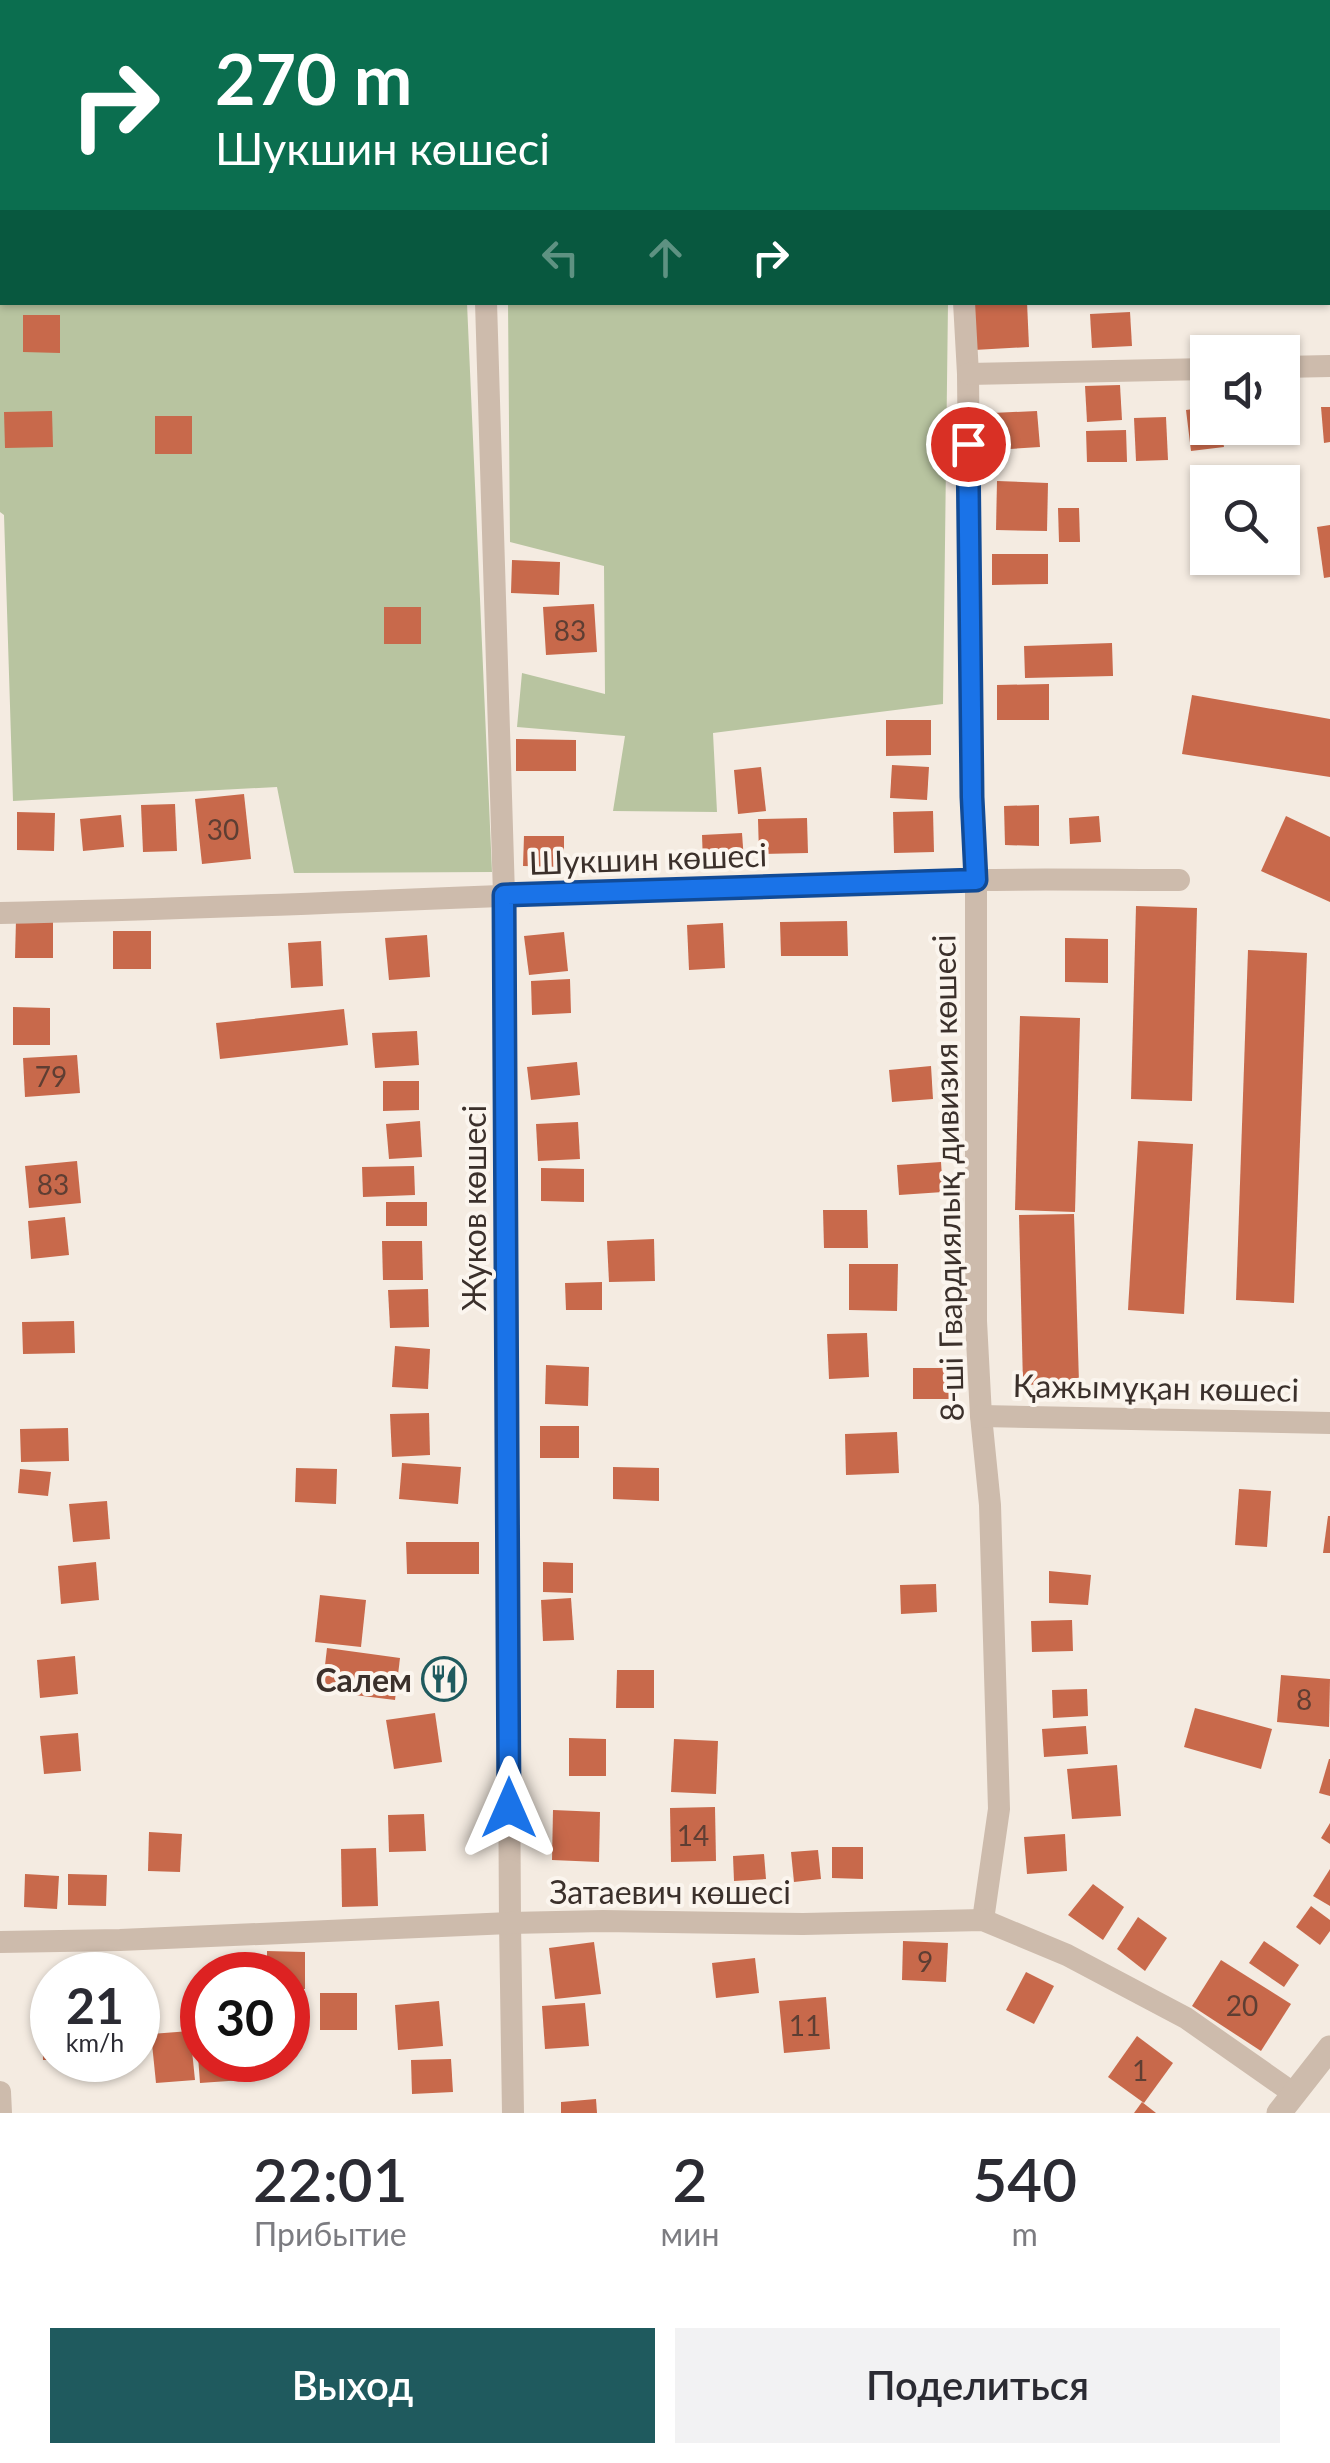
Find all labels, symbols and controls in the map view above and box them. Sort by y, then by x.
text: 270 m [215,36,412,120]
icon: right [50,40,180,170]
text: Шукшин көшесі [215,121,550,175]
icon: left [533,230,588,285]
icon: ahead [638,230,693,285]
icon: right [743,230,798,285]
map controls [1190,335,1300,575]
button: sound [1190,335,1300,445]
pin [926,402,1011,487]
icon: arrive [941,417,996,472]
button: search [1190,465,1300,575]
house number: 83 [554,613,586,647]
house number: 30 [207,812,239,846]
street label: Шукшин көшесі [528,834,768,882]
street label: 8-ші Гвардиялық дивизия көшесі [923,934,971,1422]
house number: 79 [35,1059,67,1093]
street label: Жуков көшесі [454,1105,493,1311]
house number: 83 [37,1167,69,1201]
street label: Қажымұқан көшесі [1012,1365,1300,1409]
restaurant icon: Салем [421,1656,467,1702]
place label: Салем [315,1660,412,1699]
house number: 8 [1296,1682,1312,1716]
position arrow [457,1756,561,1860]
house number: 14 [677,1818,709,1852]
street label: Затаевич көшесі [549,1872,791,1911]
house number: 9 [917,1944,933,1978]
speed limit sign: 30 [180,1952,310,2082]
text: 21 [66,1975,124,2035]
house number: 20 [1226,1988,1258,2022]
house number: 11 [789,2008,821,2042]
text: km/h [66,2027,124,2057]
house number: 1 [1132,2053,1148,2087]
text: 22:01 [253,2143,407,2215]
text: 2 [673,2143,707,2215]
text: 540 [973,2143,1077,2215]
text: Прибытие [254,2214,407,2253]
text: мин [661,2214,720,2253]
text: m [1012,2214,1038,2253]
button: Выход [50,2328,655,2443]
button: Поделиться [675,2328,1280,2443]

